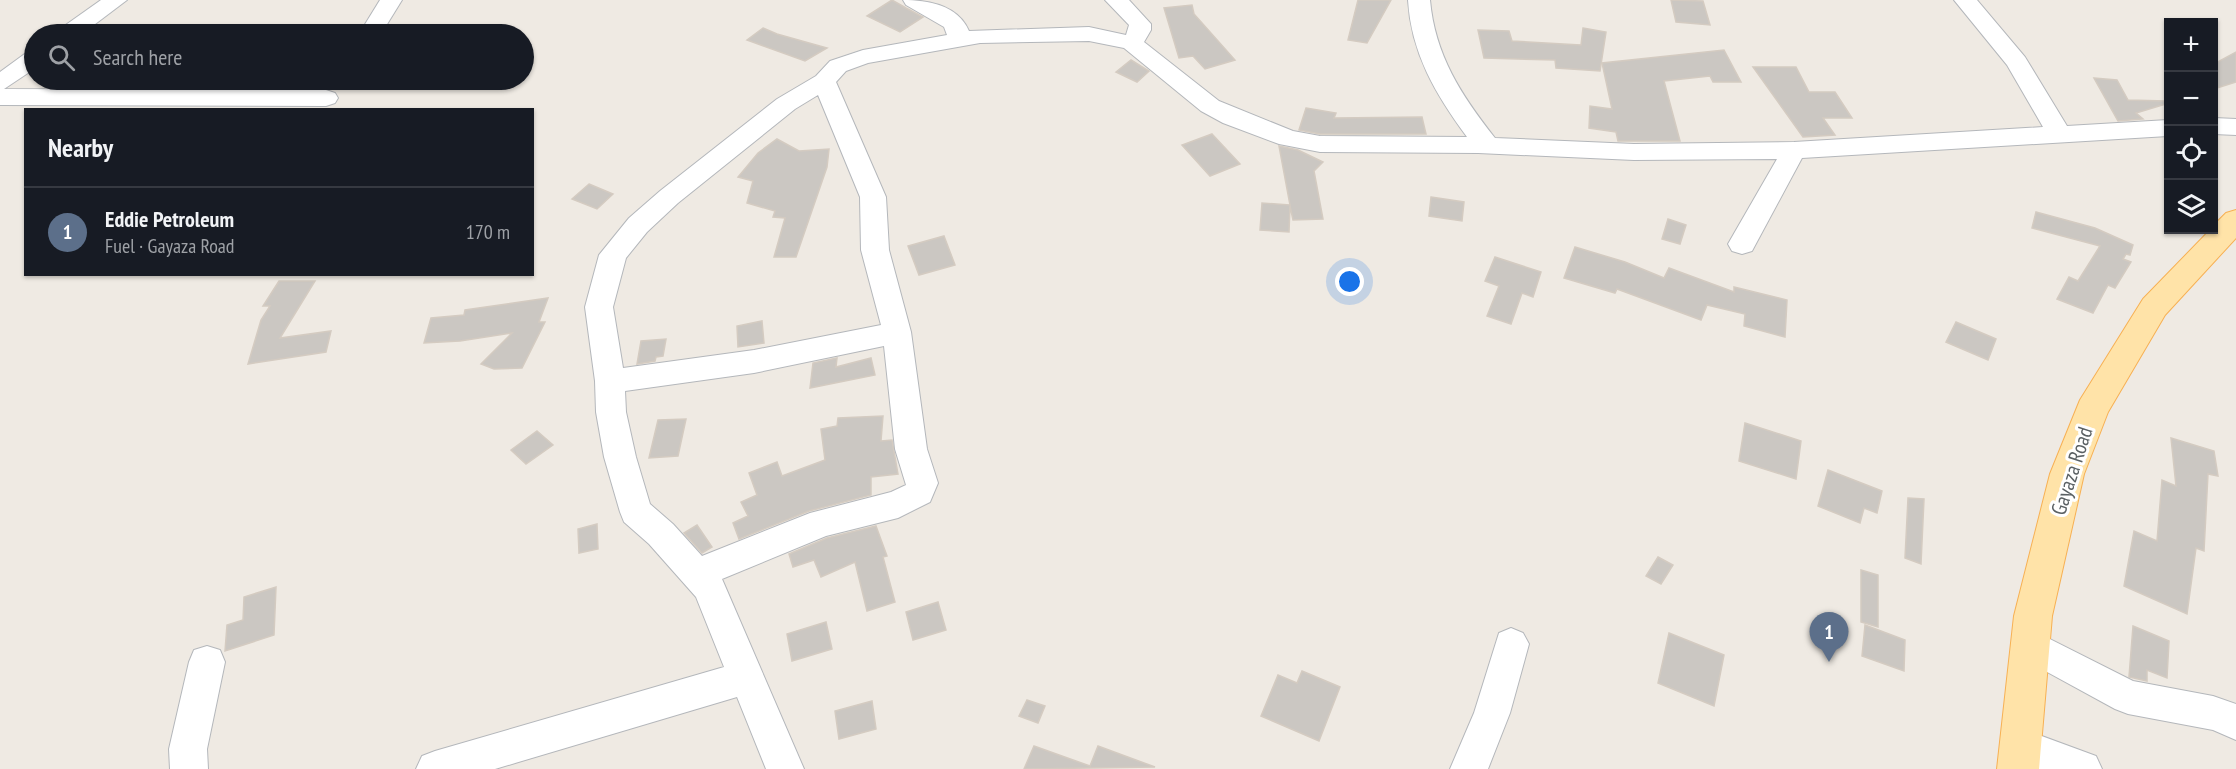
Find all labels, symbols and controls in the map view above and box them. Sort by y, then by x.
map controls [2164,18,2218,234]
button: + [2164,18,2218,72]
search box [24,24,534,90]
icon: search [45,41,78,74]
text: Search here [93,43,182,71]
button: − [2164,72,2218,126]
button: locate [2164,126,2218,180]
text: Nearby [48,131,113,164]
button: layers [2164,180,2218,234]
text: Eddie Petroleum [105,205,234,233]
text: 1 [63,219,72,245]
text: 170 m [466,219,510,245]
text: Fuel · Gayaza Road [105,233,235,259]
your location [1335,267,1364,296]
street label: Gayaza Road [2045,423,2098,518]
pin: 1 [1810,612,1848,662]

